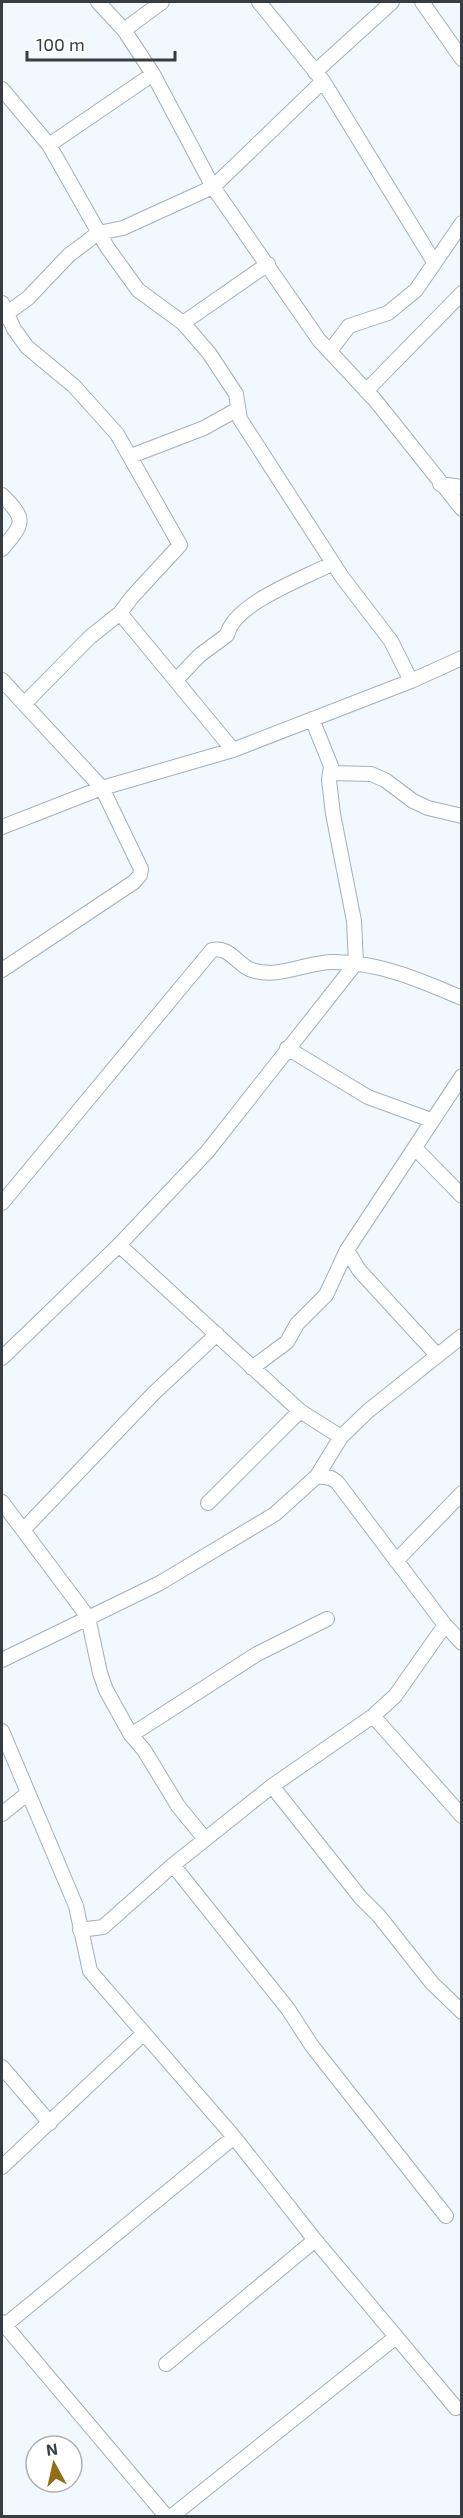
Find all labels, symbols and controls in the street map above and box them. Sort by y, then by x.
scale bar [27,24,176,62]
text: 100 m [36,33,85,55]
north arrow [24,2434,84,2494]
text: N [45,2438,59,2459]

